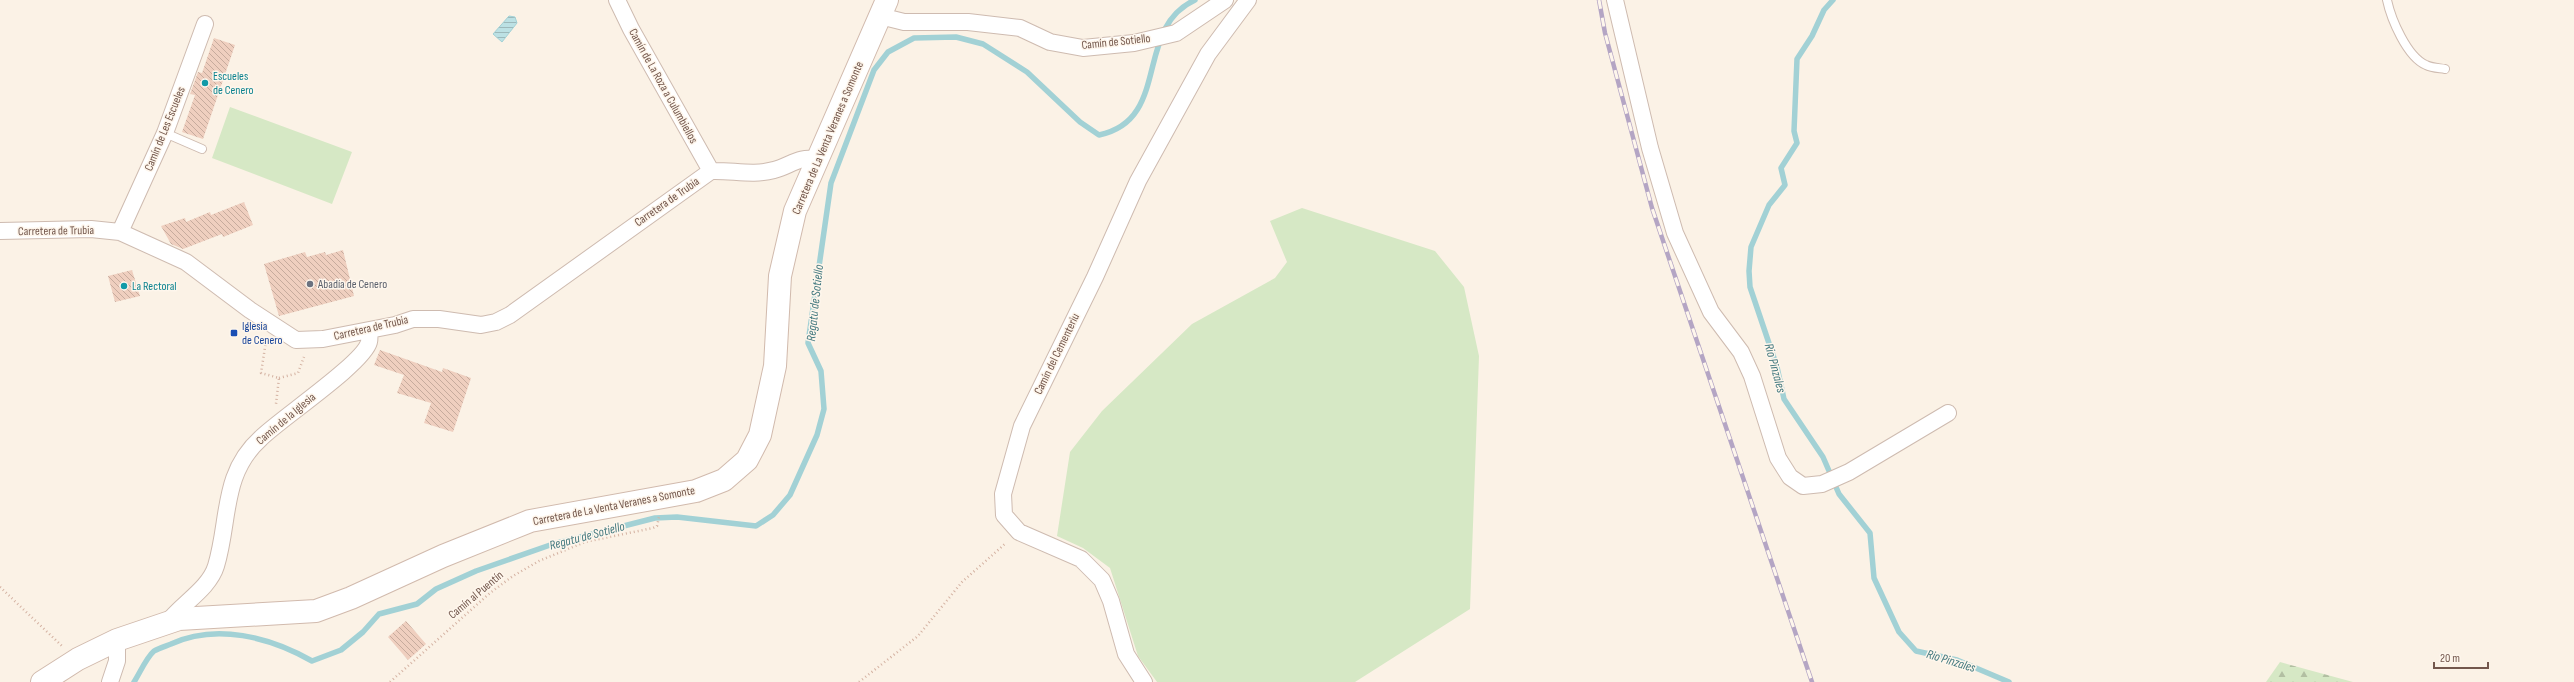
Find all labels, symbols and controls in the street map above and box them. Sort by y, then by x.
street label: Camín de La Roza a Culumbiellos [625,26,701,146]
street label: Camín de Sotiello [1081,31,1151,53]
street label: Carretera de La Venta Veranes a Somonte [789,59,867,217]
place label: Escueles de Cenero [213,69,253,98]
marker: Escueles de Cenero [200,78,210,88]
street label: Camín de Les Escueles [141,85,189,173]
street label: Carretera de Trubia [632,174,703,230]
street label: Carretera de Trubia [18,223,94,239]
water label: Regatu de Sotiello [803,263,827,342]
place label: Abadía de Cenero [317,277,387,292]
place label: La Rectoral [132,279,177,294]
marker: Abadía de Cenero [305,279,315,289]
marker: La Rectoral [119,281,129,291]
street label: Camín del Cementeriu [1031,311,1083,397]
street label: Carretera de Trubia [332,312,410,344]
place label: Iglesia de Cenero [242,319,282,348]
marker: Iglesia de Cenero [229,328,239,338]
water label: Rio Pinzales [1761,342,1789,395]
street label: Camín de la Iglesia [253,390,319,448]
street label: Carretera de La Venta Veranes a Somonte [532,483,696,529]
water label: Regatu de Sotiello [548,518,627,554]
street label: Camín al Puentín [445,568,507,622]
scale bar [2434,644,2488,670]
water label: Rio Pinzales [1925,646,1978,676]
text: 20 m [2440,651,2460,666]

